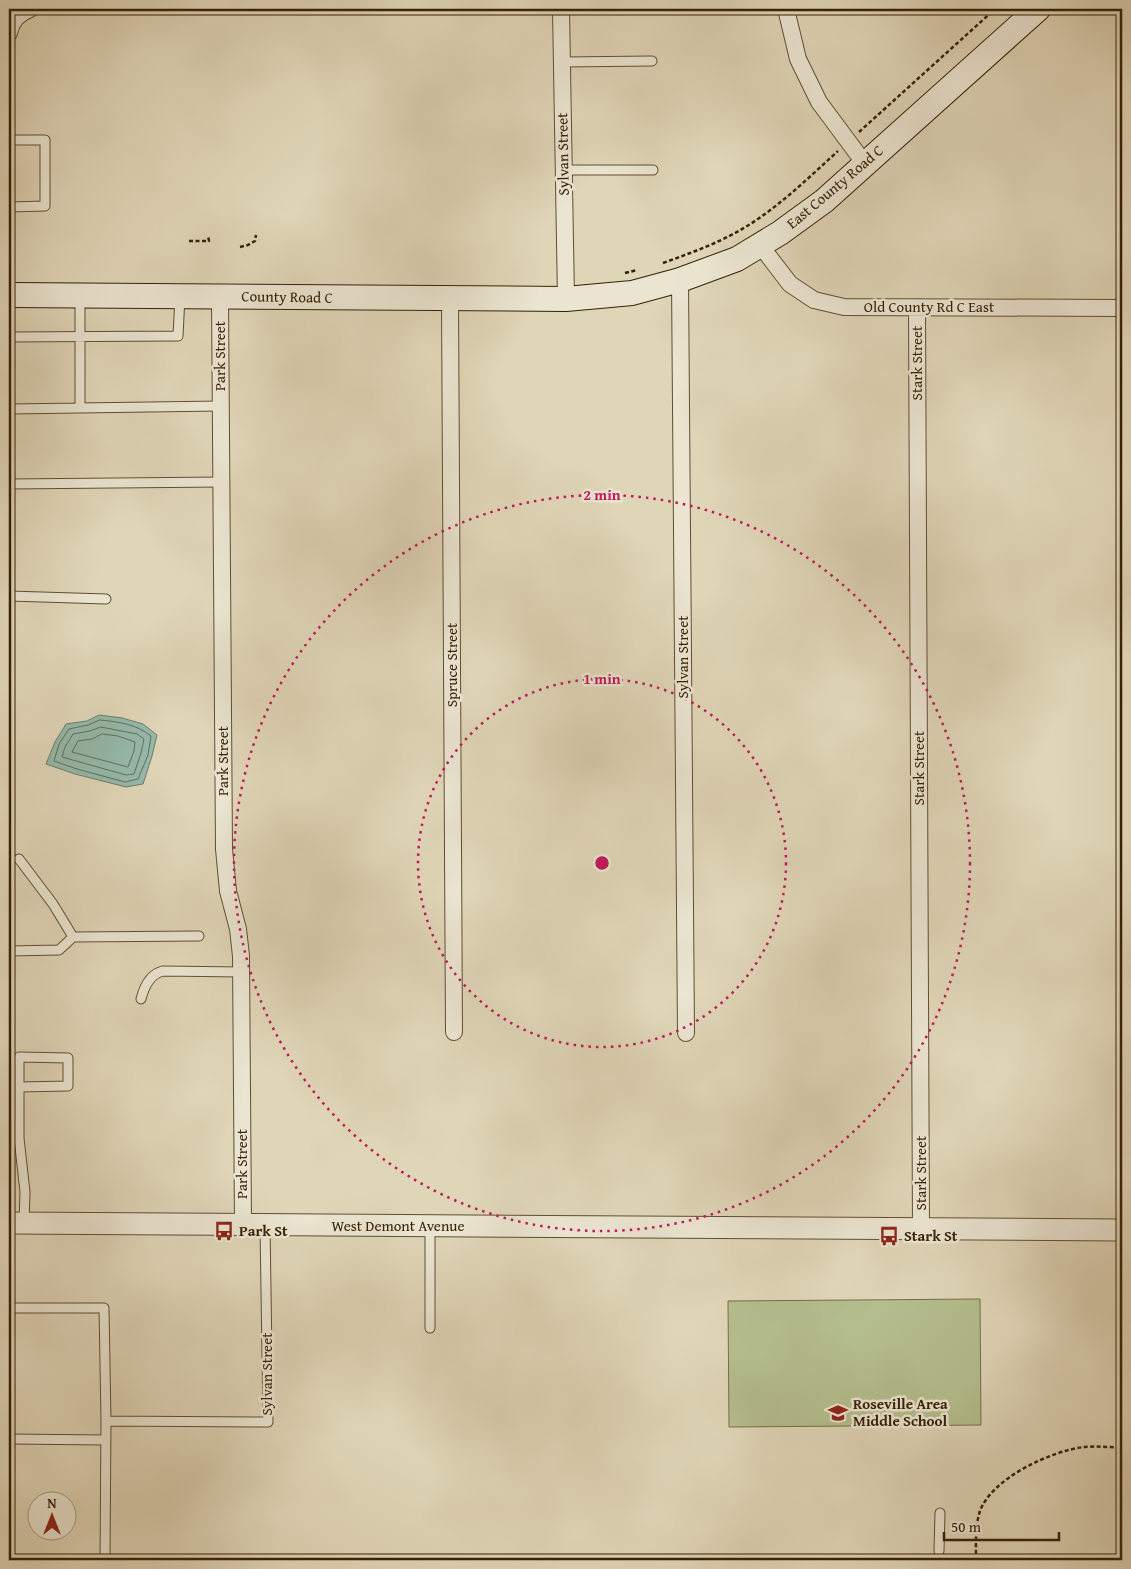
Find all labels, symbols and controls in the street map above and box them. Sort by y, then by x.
street label: Sylvan Street [551,112,574,196]
street label: East County Road C [782,140,888,233]
street label: County Road C [241,285,333,308]
street label: Old County Rd C East [864,296,995,317]
street label: Park Street [209,320,230,391]
street label: Stark Street [906,325,927,400]
text: 2 min [583,484,621,505]
street label: Sylvan Street [672,615,693,698]
street label: Spruce Street [441,622,462,707]
text: 1 min [583,668,621,689]
street label: Park Street [212,725,233,796]
street label: Stark Street [908,730,929,805]
centre of rings [593,854,611,872]
street label: Park Street [231,1128,252,1199]
street label: Stark Street [910,1135,931,1210]
street label: West Demont Avenue [332,1215,464,1236]
bus stop icon: Park St [213,1220,235,1242]
place label: Park St [239,1220,288,1241]
bus stop icon: Stark St [878,1225,900,1247]
place label: Stark St [904,1225,958,1246]
street label: Sylvan Street [256,1332,277,1415]
place label: Roseville Area Middle School [853,1393,948,1431]
school or university icon: Roseville Area Middle School [827,1402,849,1424]
north arrow [28,1492,78,1542]
text: N [47,1493,57,1513]
scale bar [944,1509,1058,1541]
text: 50 m [951,1516,982,1537]

